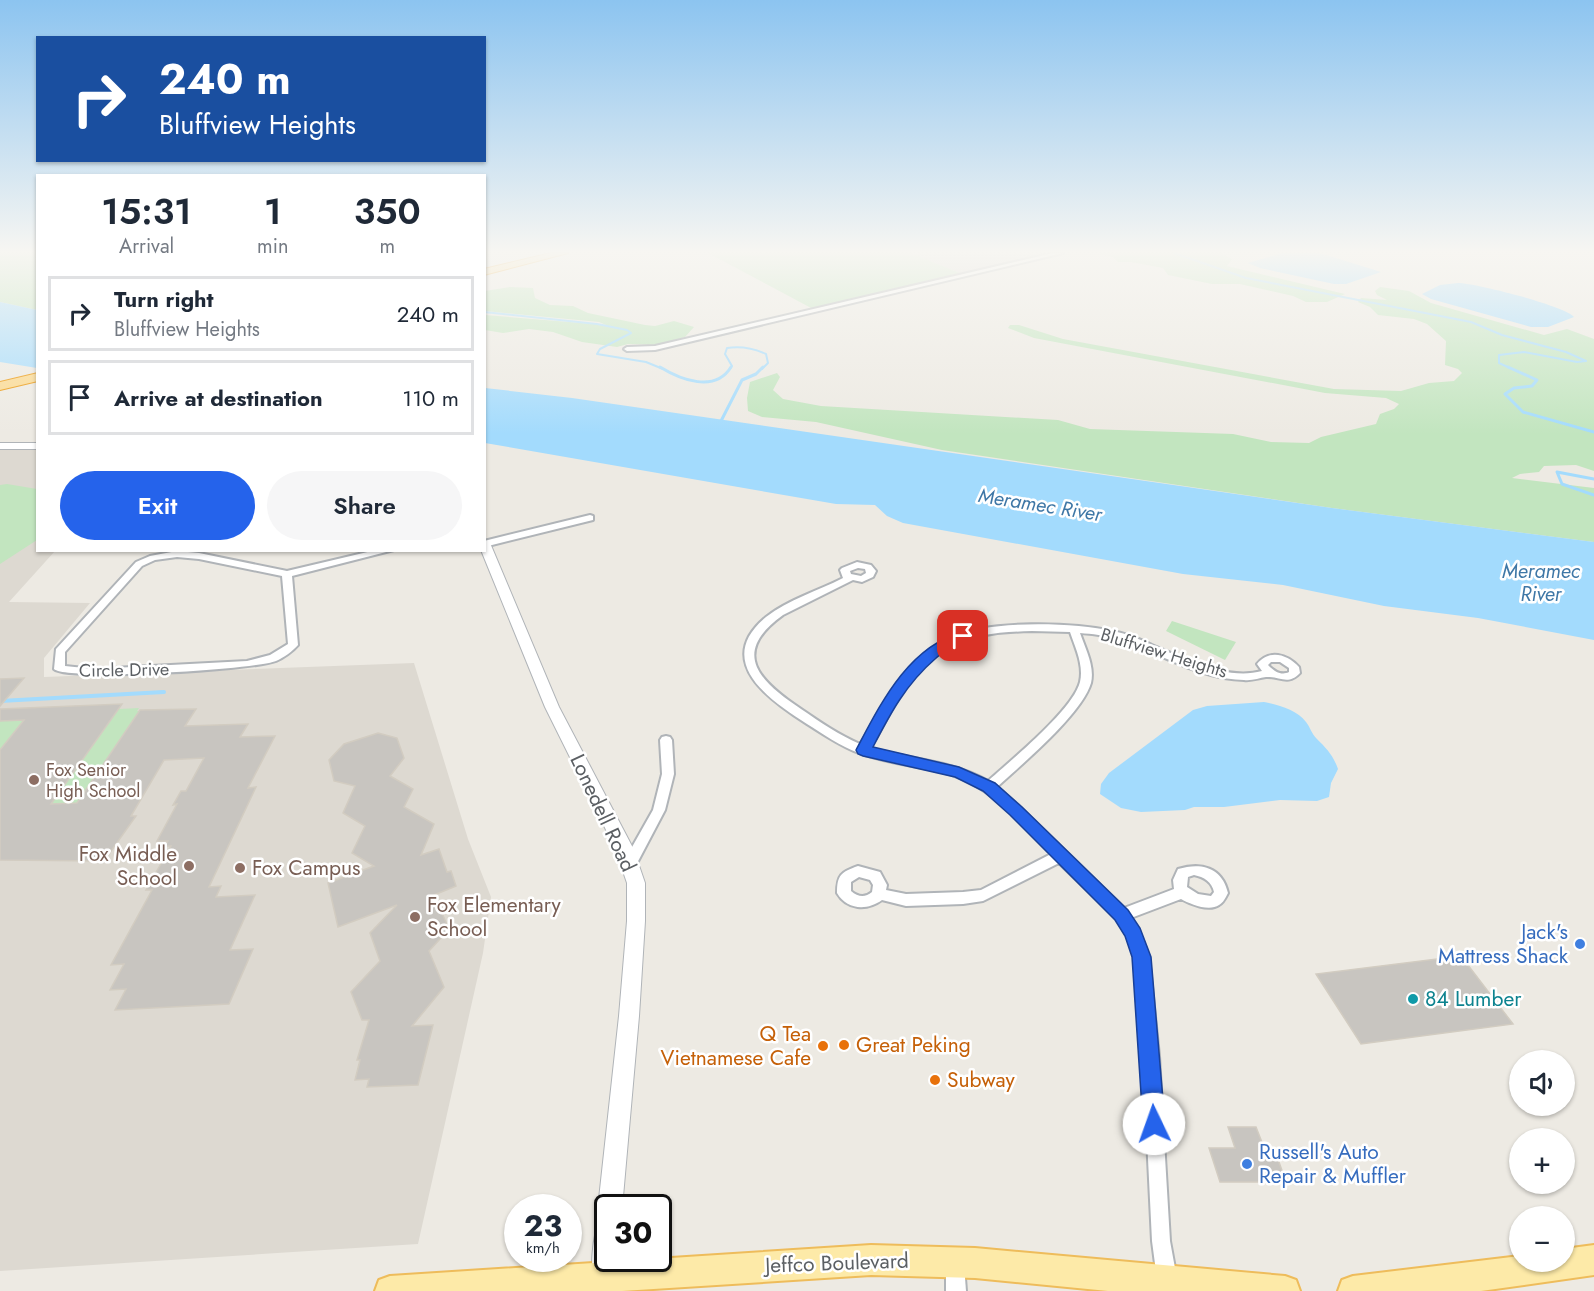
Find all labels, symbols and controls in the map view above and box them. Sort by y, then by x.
text: 240 m [159,49,291,110]
icon: right [60,60,138,138]
text: Bluffview Heights [159,105,356,144]
text: 15:31 [101,185,192,237]
text: 1 [264,185,282,237]
text: 350 [354,185,421,237]
text: Arrival [119,232,174,261]
text: min [257,232,288,261]
text: m [379,232,395,261]
text: Turn right [114,283,214,315]
icon: right [63,297,96,330]
text: 240 m [397,298,459,330]
text: Bluffview Heights [114,315,260,344]
icon: arrive [63,381,96,414]
text: Arrive at destination [114,382,323,414]
text: 110 m [402,382,459,414]
button: Exit [60,471,255,540]
button: Share [267,471,462,540]
water label: Meramec River [976,481,1105,529]
water label: Meramec River [1502,557,1581,609]
pin [937,610,988,661]
icon: arrive [946,619,979,652]
street label: Bluffview Heights [1097,621,1231,685]
street label: Circle Drive [79,656,169,684]
street label: Lonedell Road [563,749,643,877]
place label: Fox Senior High School [46,757,140,804]
marker: Fox Senior High School [27,773,41,787]
place label: Fox Middle School [79,839,177,893]
place label: Fox Campus [252,853,360,883]
marker: Fox Middle School [182,859,196,873]
marker: Fox Campus [233,861,247,875]
place label: Fox Elementary School [427,890,562,944]
marker: Fox Elementary School [408,910,422,924]
place label: Jack's Mattress Shack [1438,917,1569,971]
marker: Jack's Mattress Shack [1573,937,1587,951]
place label: 84 Lumber [1425,984,1522,1014]
marker: 84 Lumber [1406,992,1420,1006]
place label: Q Tea Vietnamese Cafe [661,1019,811,1073]
place label: Great Peking [856,1030,971,1060]
marker: Great Peking [837,1038,851,1052]
marker: Q Tea Vietnamese Cafe [816,1039,830,1053]
map controls [1509,1050,1575,1272]
button: sound [1509,1050,1575,1116]
place label: Subway [947,1065,1015,1095]
marker: Subway [928,1073,942,1087]
position arrow [1122,1092,1186,1156]
button: + [1509,1128,1575,1194]
place label: Russell's Auto Repair & Muffler [1259,1137,1407,1191]
marker: Russell's Auto Repair & Muffler [1240,1157,1254,1171]
speed limit sign: 30 [594,1194,672,1272]
text: 23 [524,1204,562,1247]
button: − [1509,1206,1575,1272]
text: km/h [526,1237,560,1259]
street label: Jeffco Boulevard [762,1246,909,1281]

